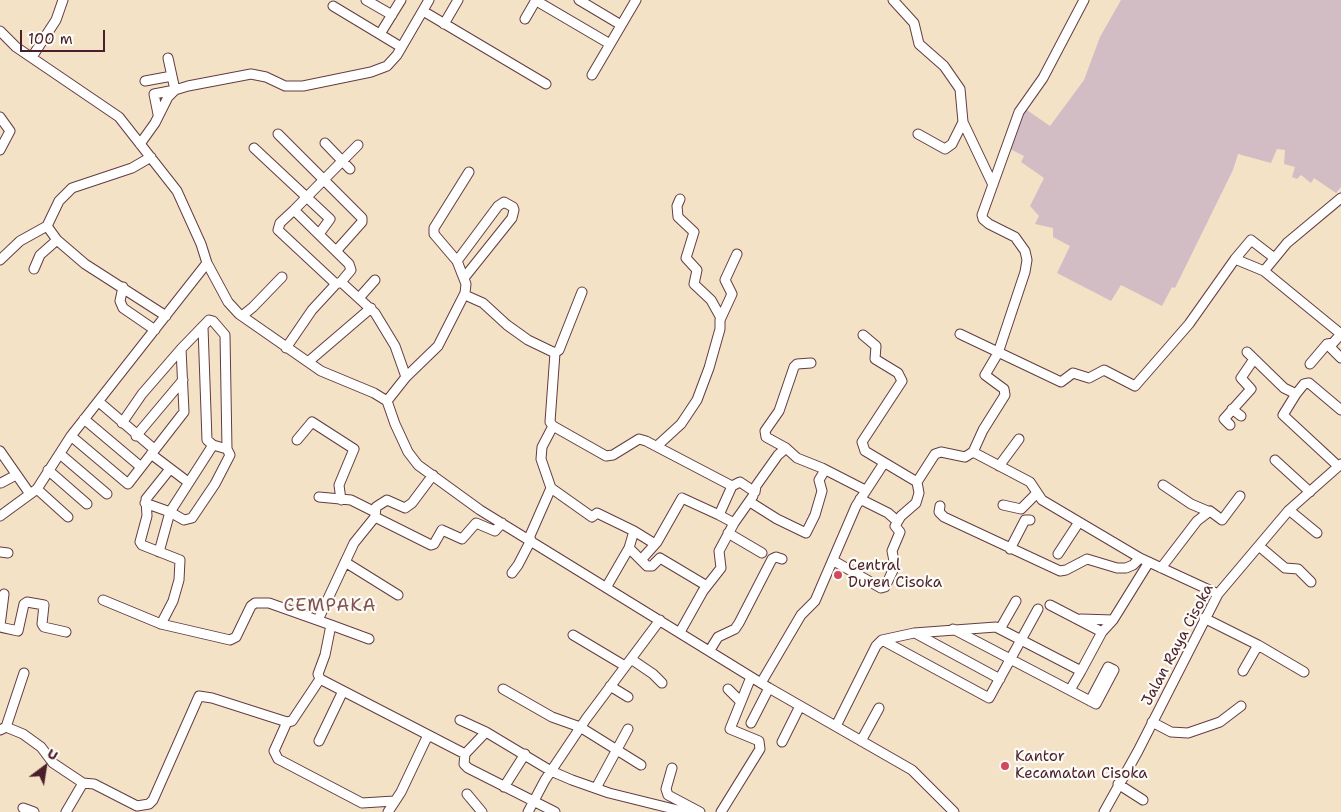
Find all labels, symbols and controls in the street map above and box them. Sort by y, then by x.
scale bar [22,20,108,52]
text: 100 m [28,29,73,49]
place label: Central Duren Cisoka [848,557,942,592]
marker: Central Duren Cisoka [832,569,844,581]
street label: Jalan Raya Cisoka [1138,581,1218,709]
district label: CEMPAKA [283,595,377,617]
north arrow [20,742,70,792]
text: U [44,744,61,764]
place label: Kantor Kecamatan Cisoka [1015,748,1148,783]
marker: Kantor Kecamatan Cisoka [999,760,1011,772]

